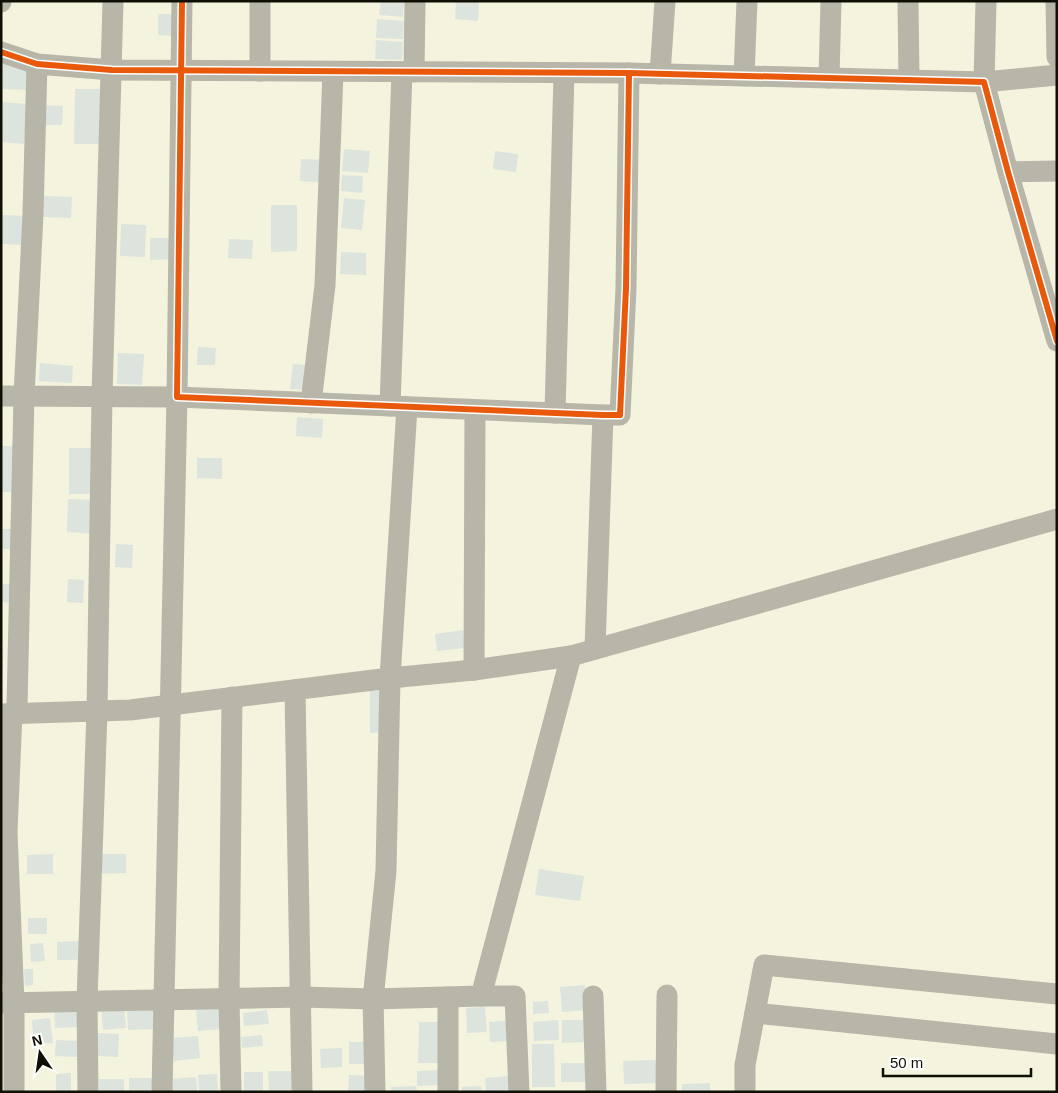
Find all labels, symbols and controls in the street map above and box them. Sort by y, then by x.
north arrow [15,1028,65,1078]
text: N [30,1031,44,1049]
scale bar [883,1046,1030,1078]
text: 50 m [890,1054,923,1071]

